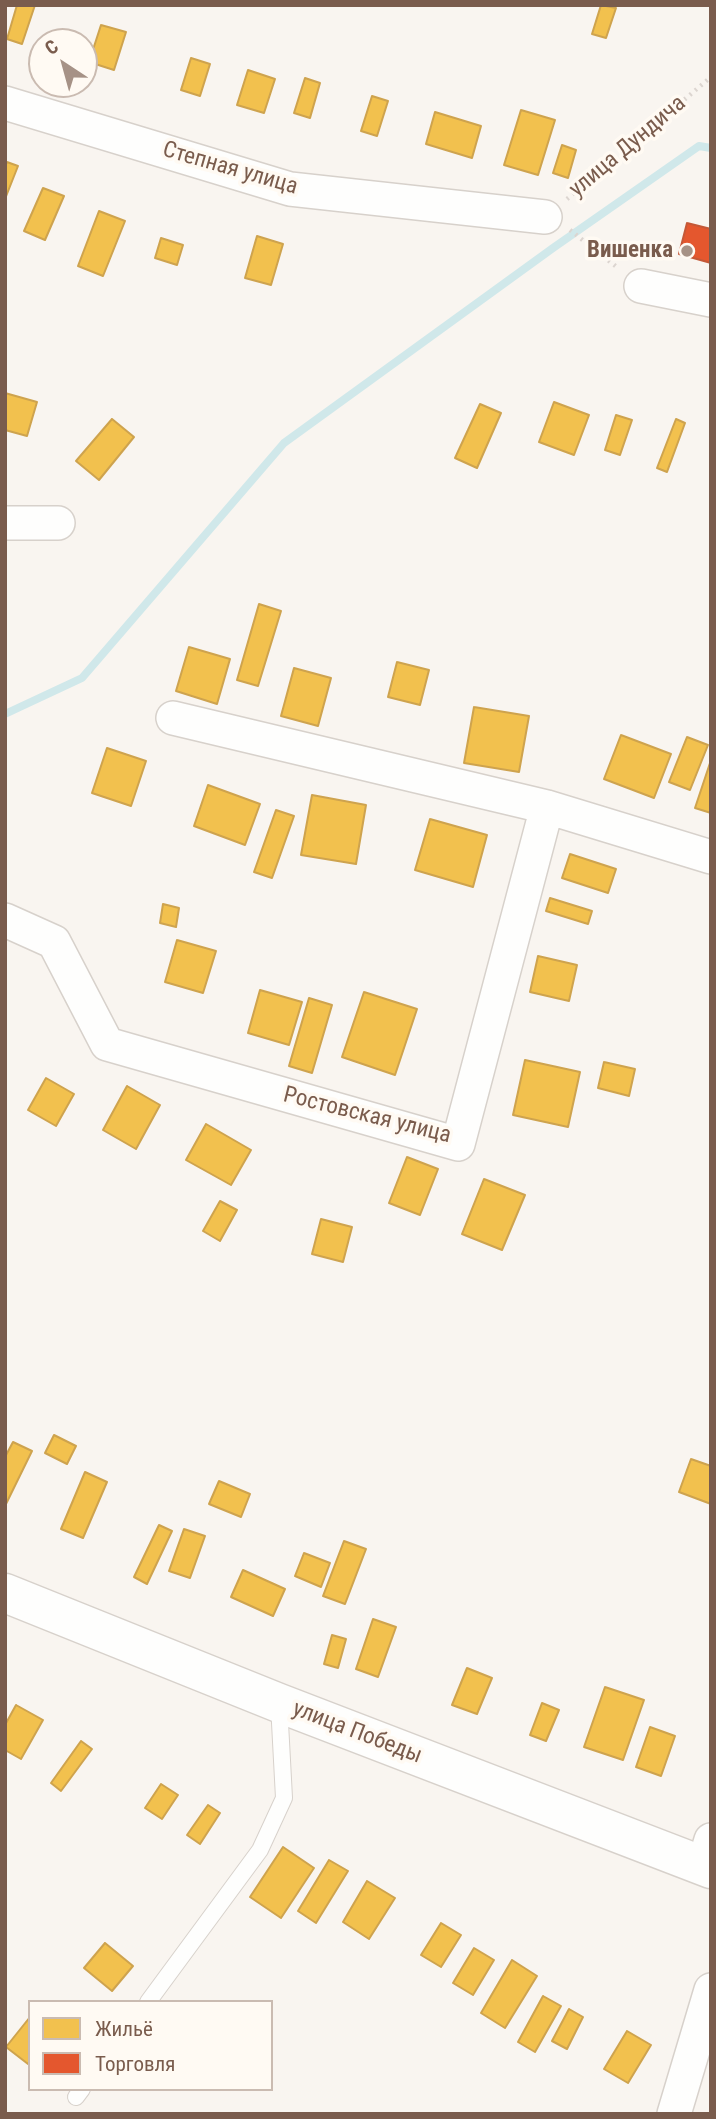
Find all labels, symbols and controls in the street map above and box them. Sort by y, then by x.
north arrow [28,28,98,98]
text: С [40,35,63,60]
street label: улица Дундича [564,90,692,204]
street label: Степная улица [159,137,301,201]
place label: Вишенка [587,237,673,265]
marker: Вишенка [679,243,695,259]
street label: Ростовская улица [280,1082,454,1150]
street label: улица Победы [288,1696,426,1770]
legend [28,2000,273,2091]
text: Жильё [95,2017,153,2041]
text: Торговля [95,2052,175,2076]

